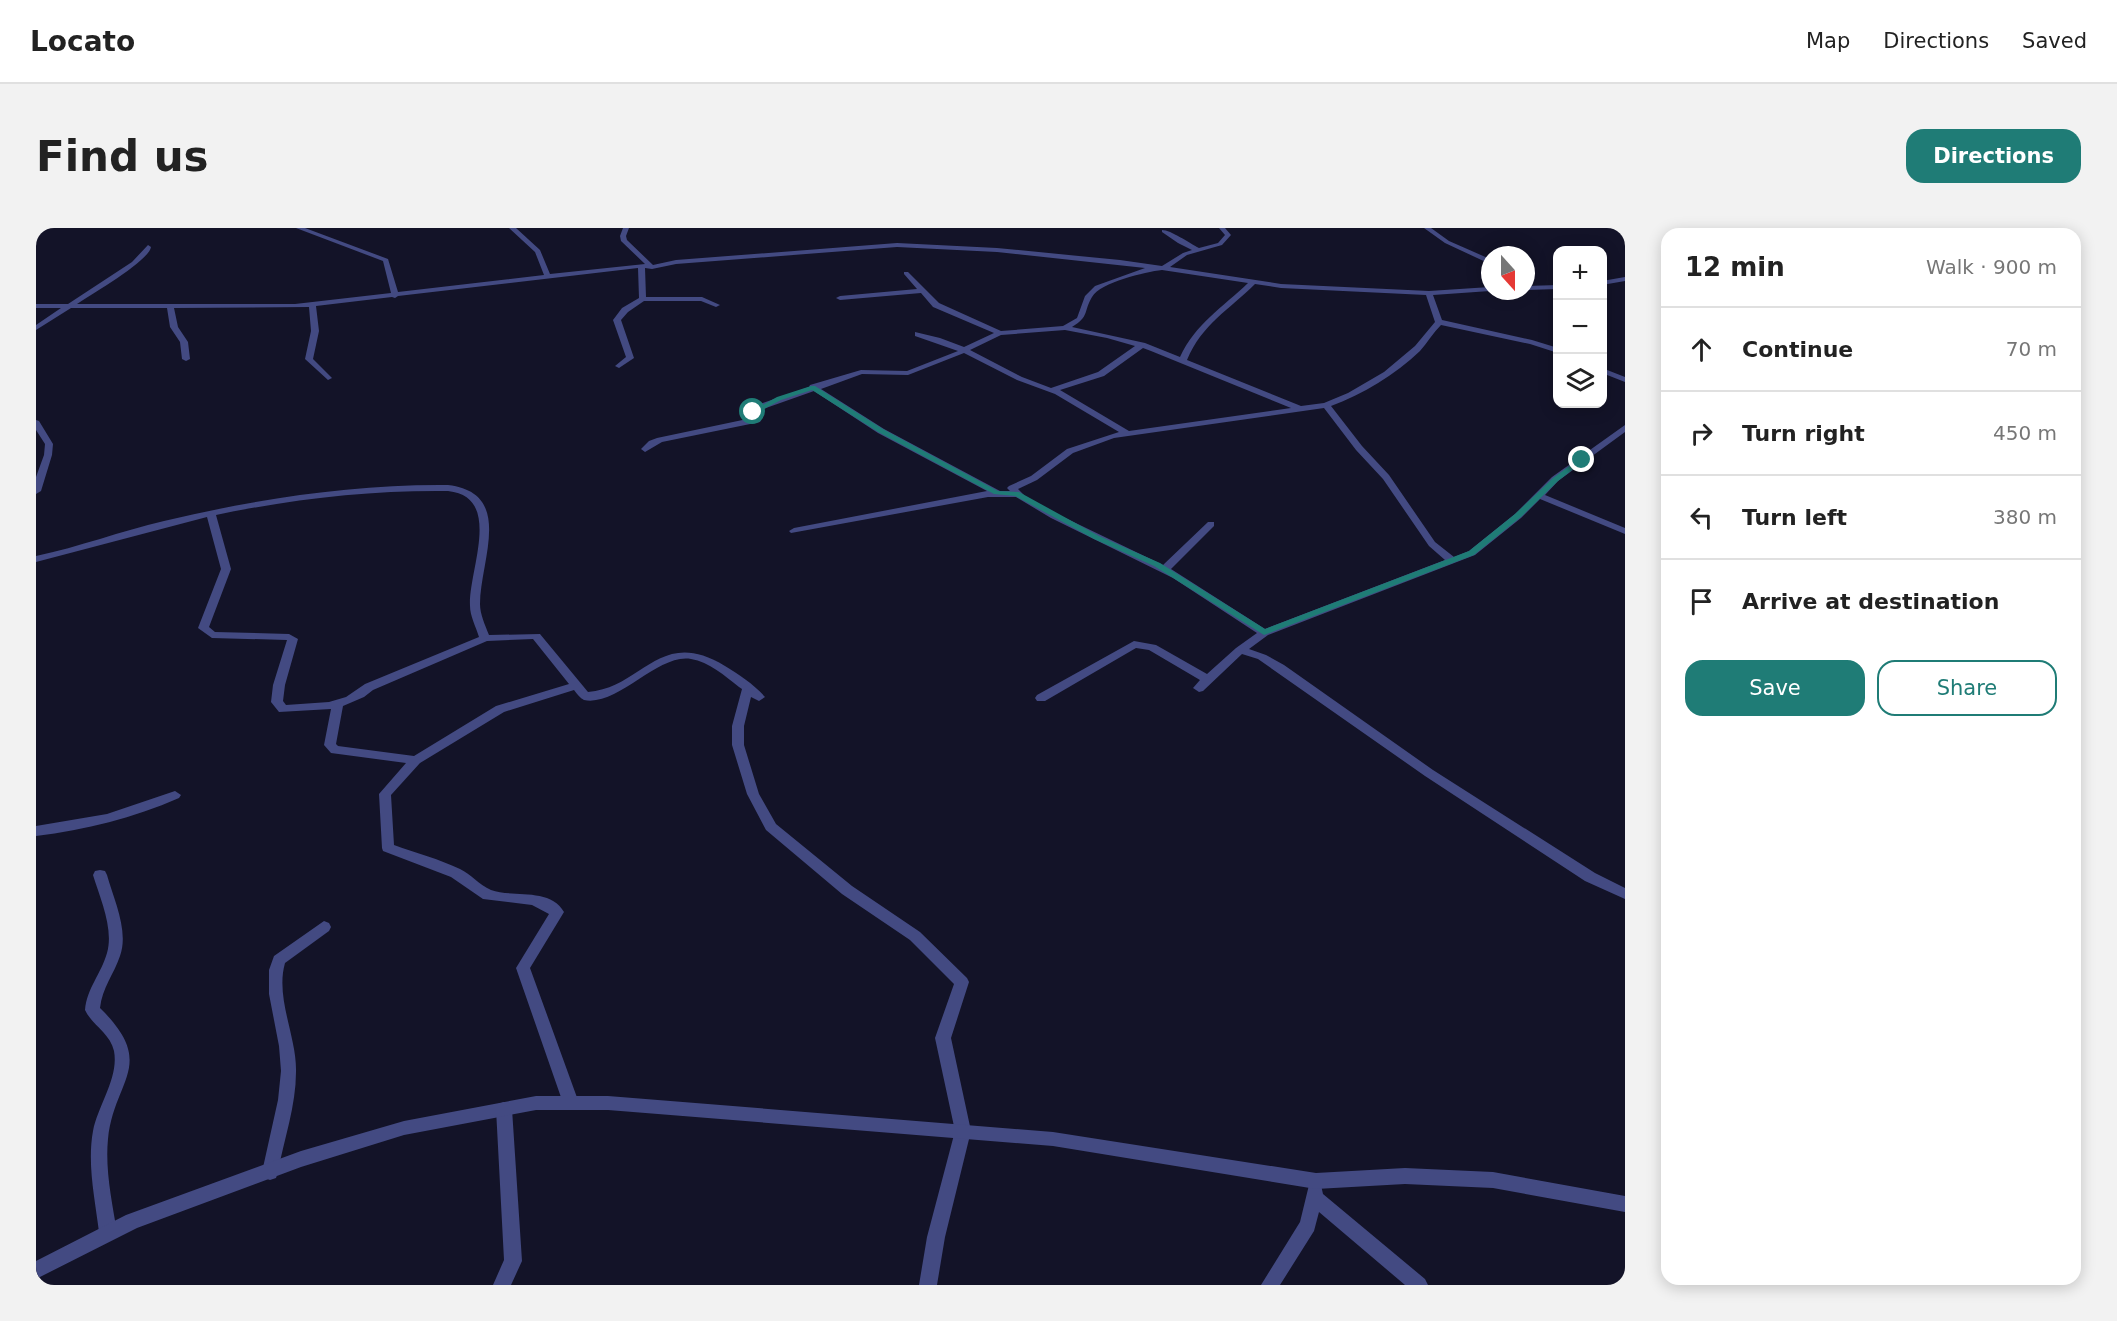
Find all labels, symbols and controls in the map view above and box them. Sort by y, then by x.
text: Locato [30,25,135,58]
text: Map [1806,29,1850,53]
text: Directions [1883,29,1989,53]
text: Saved [2022,29,2087,53]
button: Directions [1906,129,2081,183]
text: Find us [36,132,209,181]
north arrow [1481,246,1535,300]
map controls [1553,246,1607,408]
button: + [1553,246,1607,300]
text: 12 min [1685,252,1785,282]
text: Walk · 900 m [1926,255,2057,279]
button: − [1553,300,1607,354]
icon: ahead [1685,333,1718,366]
text: Continue [1742,337,1853,362]
text: 70 m [2006,337,2057,361]
button: layers [1553,354,1607,408]
route start [739,398,765,424]
icon: right [1685,417,1718,450]
text: Turn right [1742,421,1865,446]
text: 450 m [1993,421,2057,445]
route end [1568,446,1594,472]
icon: left [1685,501,1718,534]
text: Turn left [1742,505,1847,530]
text: 380 m [1993,505,2057,529]
icon: arrive [1685,585,1718,618]
text: Arrive at destination [1742,589,1999,614]
button: Save [1685,660,1865,716]
button: Share [1877,660,2057,716]

